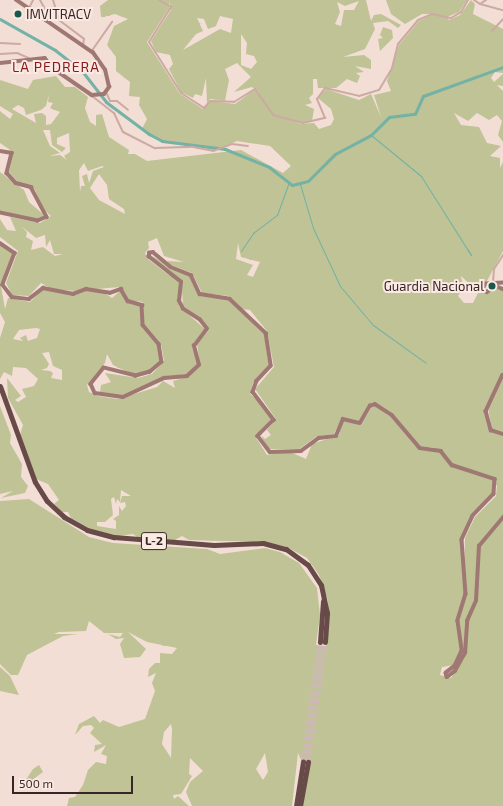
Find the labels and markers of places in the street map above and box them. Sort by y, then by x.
place label: IMVITRACV [26,6,91,22]
marker: IMVITRACV [13,9,23,19]
place label: Guardia Nacional [384,278,484,294]
marker: Guardia Nacional [487,281,497,291]

